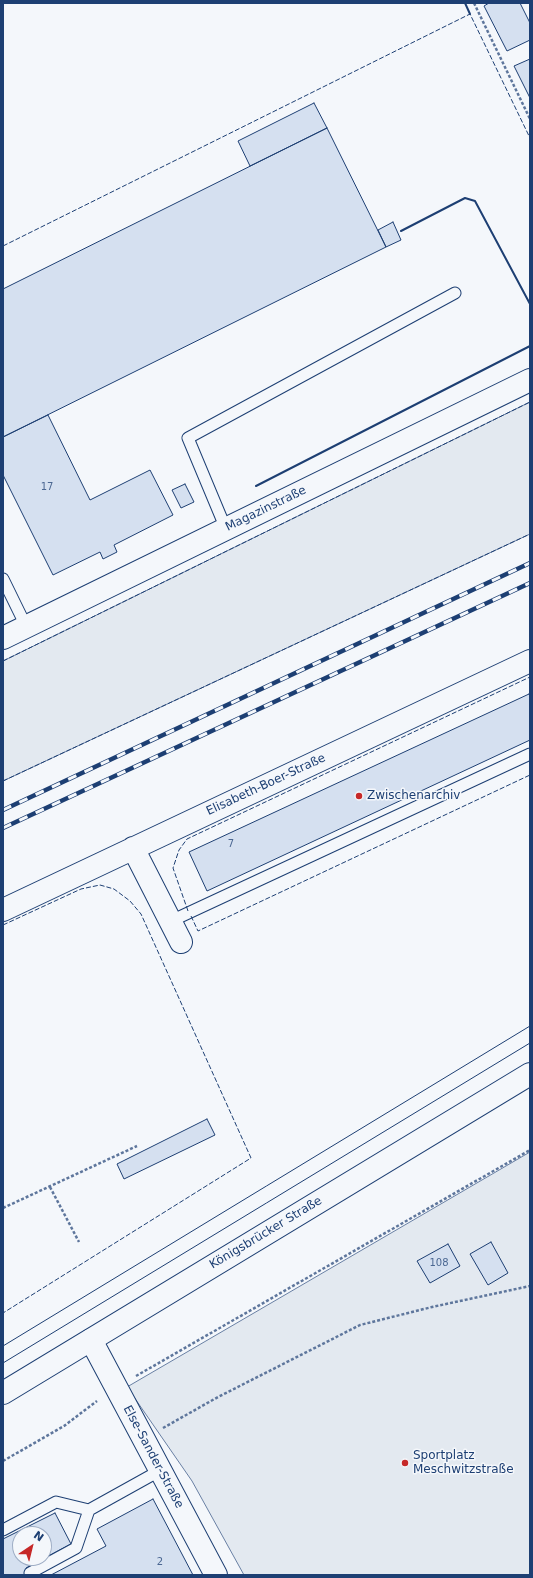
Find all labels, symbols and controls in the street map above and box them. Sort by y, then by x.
house number: 17 [41,481,53,493]
street label: Magazinstraße [223,483,309,535]
street label: Elisabeth-Boer-Straße [204,751,328,819]
place label: Zwischenarchiv [367,789,460,803]
marker: Zwischenarchiv [354,791,364,801]
house number: 7 [228,838,234,850]
street label: Königsbrücker Straße [207,1194,325,1272]
house number: 108 [429,1257,449,1269]
street label: Else-Sander-Straße [120,1403,186,1511]
place label: Sportplatz Meschwitzstraße [413,1449,514,1477]
marker: Sportplatz Meschwitzstraße [400,1458,410,1468]
north arrow [12,1526,52,1566]
text: N [31,1529,46,1545]
house number: 2 [157,1556,163,1568]

